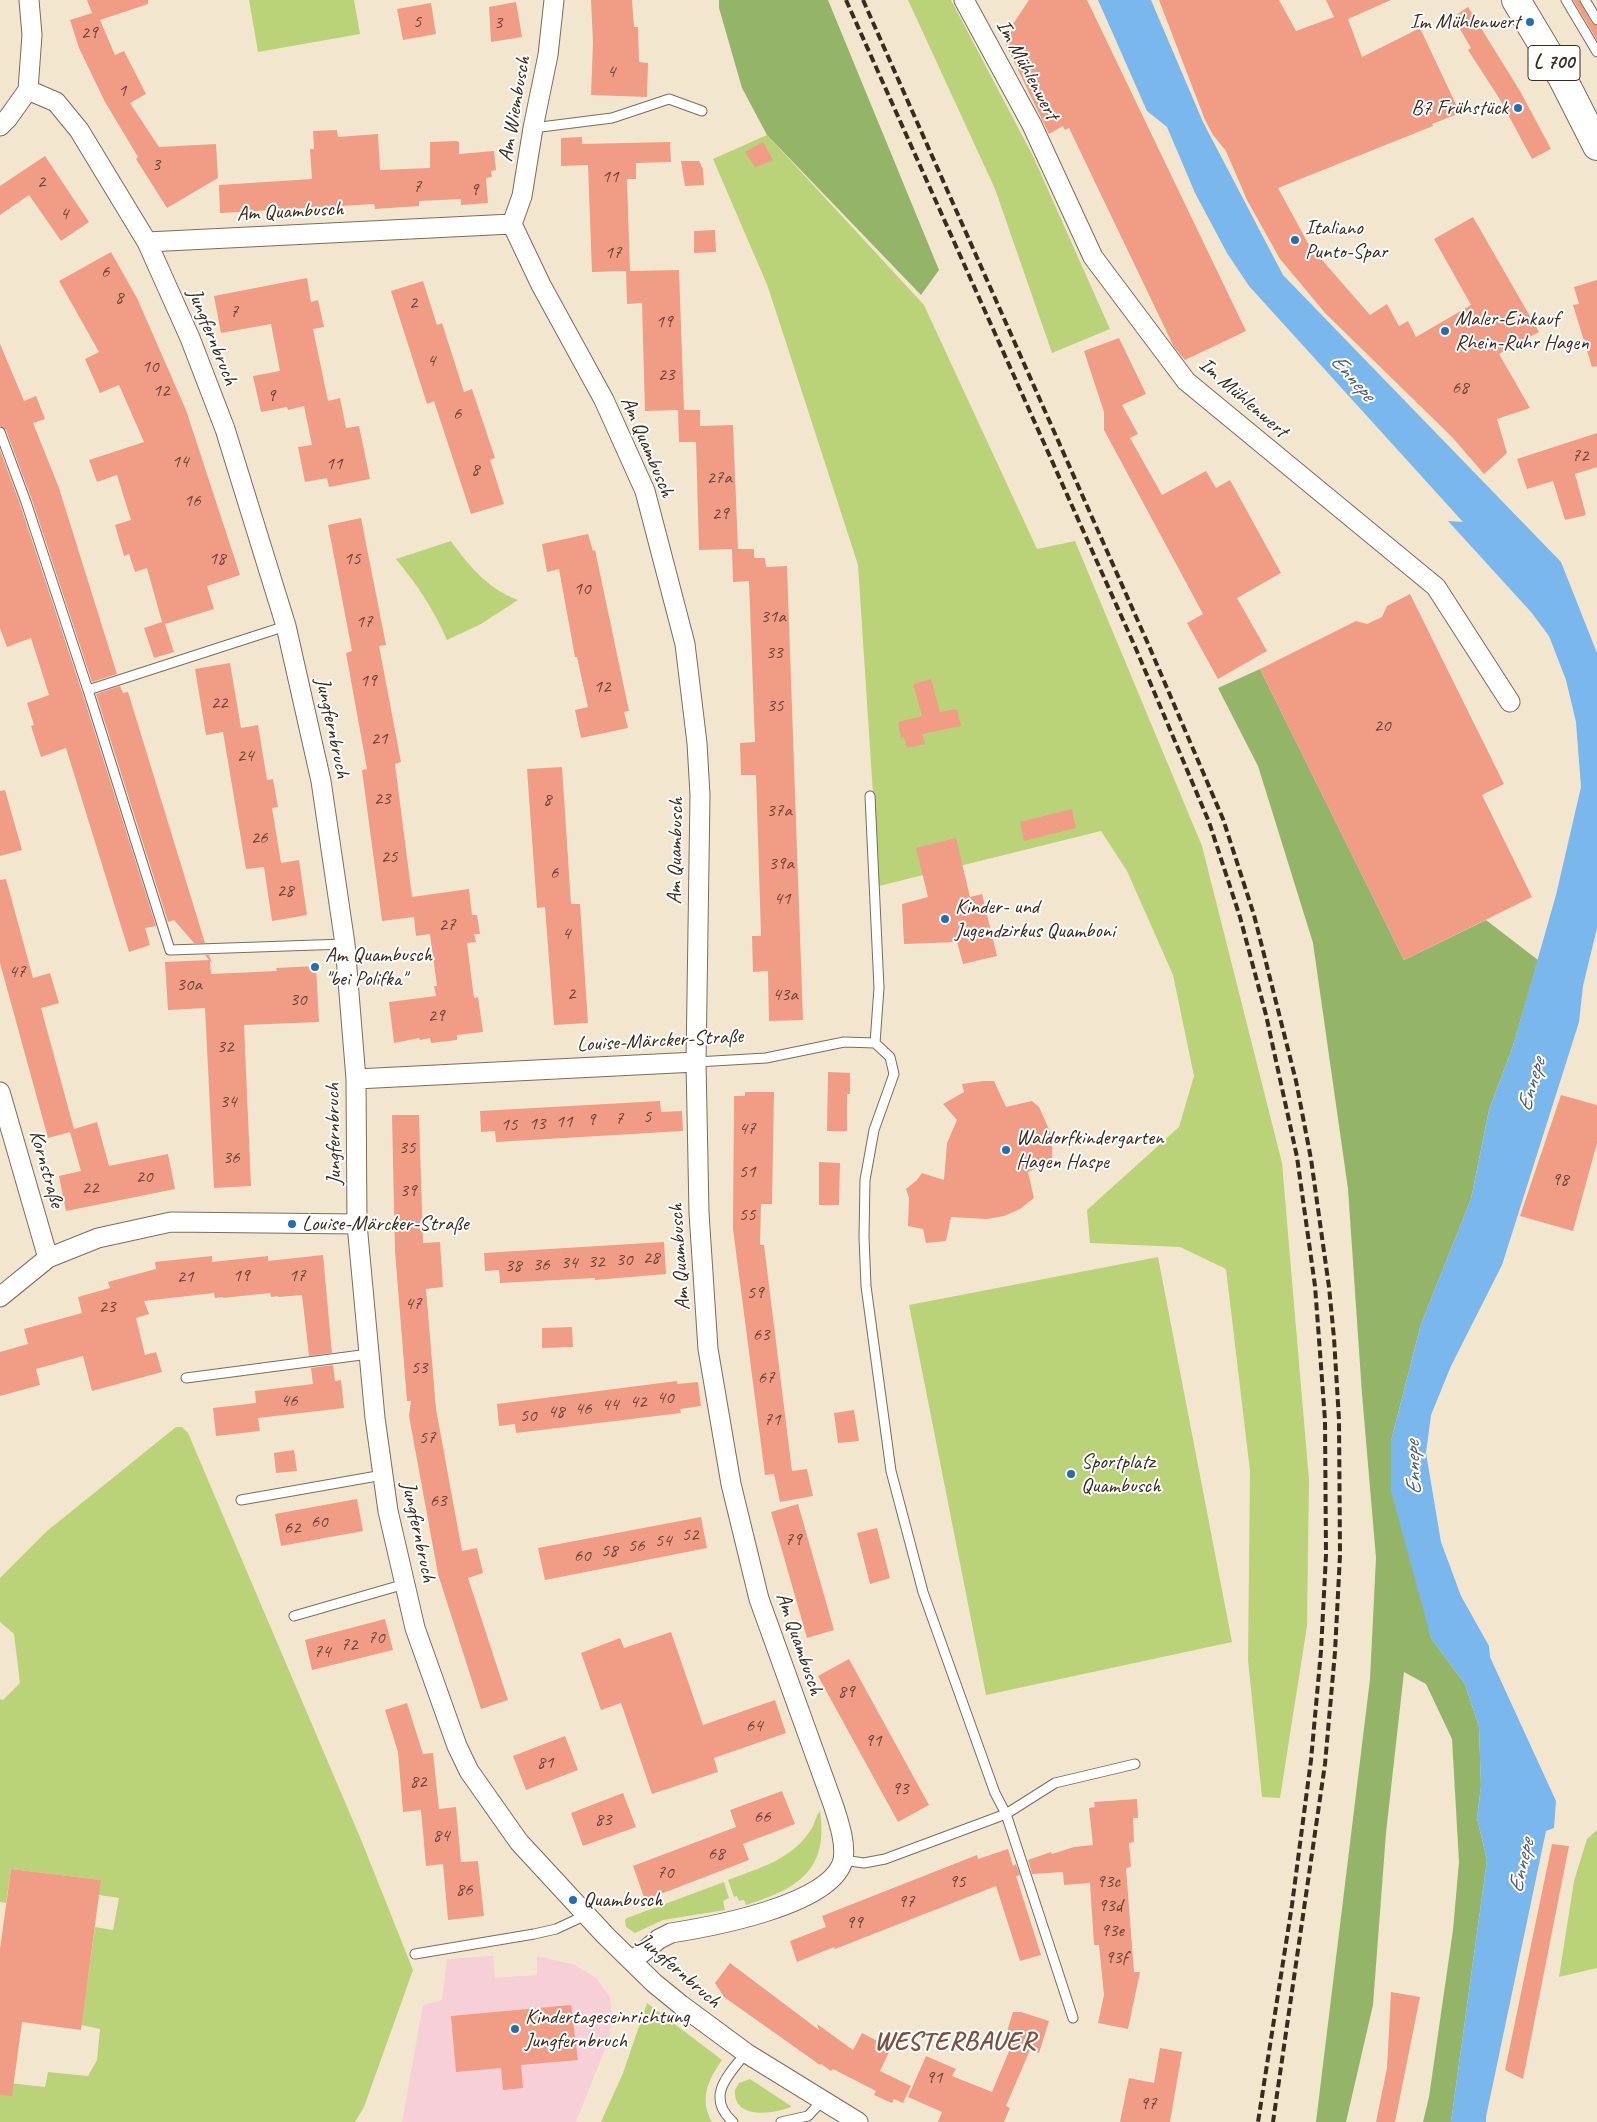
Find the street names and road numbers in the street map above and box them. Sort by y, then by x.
street label: Im Mühlenwert [990,16,1064,124]
road number: L 700 [1528,46,1580,80]
street label: Am Wiembusch [493,54,537,164]
street label: Am Quambusch [236,197,344,227]
street label: Jungfernbruch [181,285,243,389]
street label: Im Mühlenwert [1193,352,1293,444]
street label: Am Quambusch [615,393,679,501]
street label: Jungfernbruch [309,675,355,781]
street label: Am Quambusch [662,797,690,905]
street label: Louise-Märcker-Straße [576,1024,744,1058]
street label: Jungfernbruch [321,1083,347,1185]
street label: Kornstraße [23,1128,69,1210]
street label: Am Quambusch [664,1203,696,1311]
street label: Jungfernbruch [395,1479,441,1585]
street label: Am Quambusch [770,1589,828,1699]
street label: Jungfernbruch [632,1928,726,2014]

